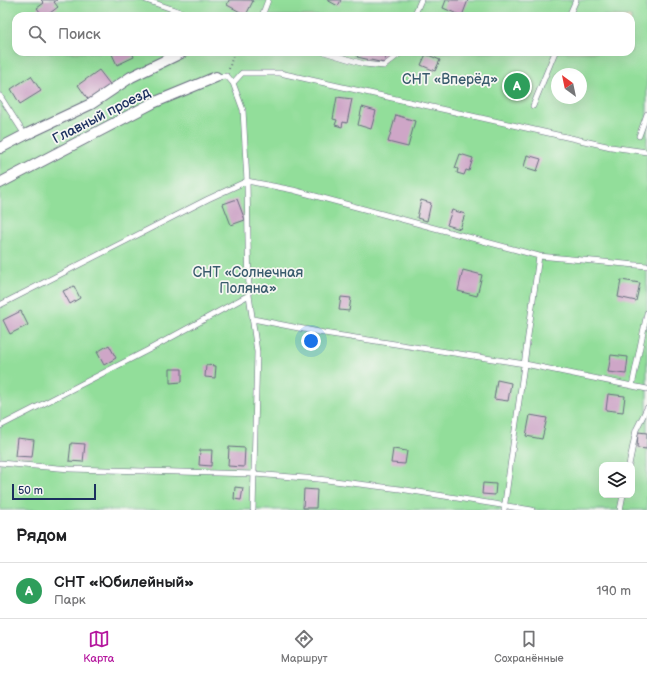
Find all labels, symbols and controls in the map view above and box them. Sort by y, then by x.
search box [12,12,635,56]
icon: search [26,23,48,45]
text: Поиск [58,25,101,44]
north arrow [551,68,587,104]
park label: СНТ «Вперёд» [402,71,498,88]
pin: A [504,71,530,101]
street label: Главный проезд [50,83,153,147]
park label: СНТ «Солнечная Поляна» [193,264,304,297]
your location [301,331,321,351]
map controls [599,462,635,498]
button: layers [599,462,635,498]
scale bar [12,482,96,501]
text: 50 m [18,484,43,497]
text: Рядом [16,526,67,546]
text: СНТ «Юбилейный» [54,573,194,592]
text: A [25,583,33,599]
text: 190 m [597,583,631,599]
text: Парк [54,592,86,608]
tab: Карта [83,628,114,665]
tab: Маршрут [281,628,328,665]
tab: Сохранённые [494,628,564,665]

